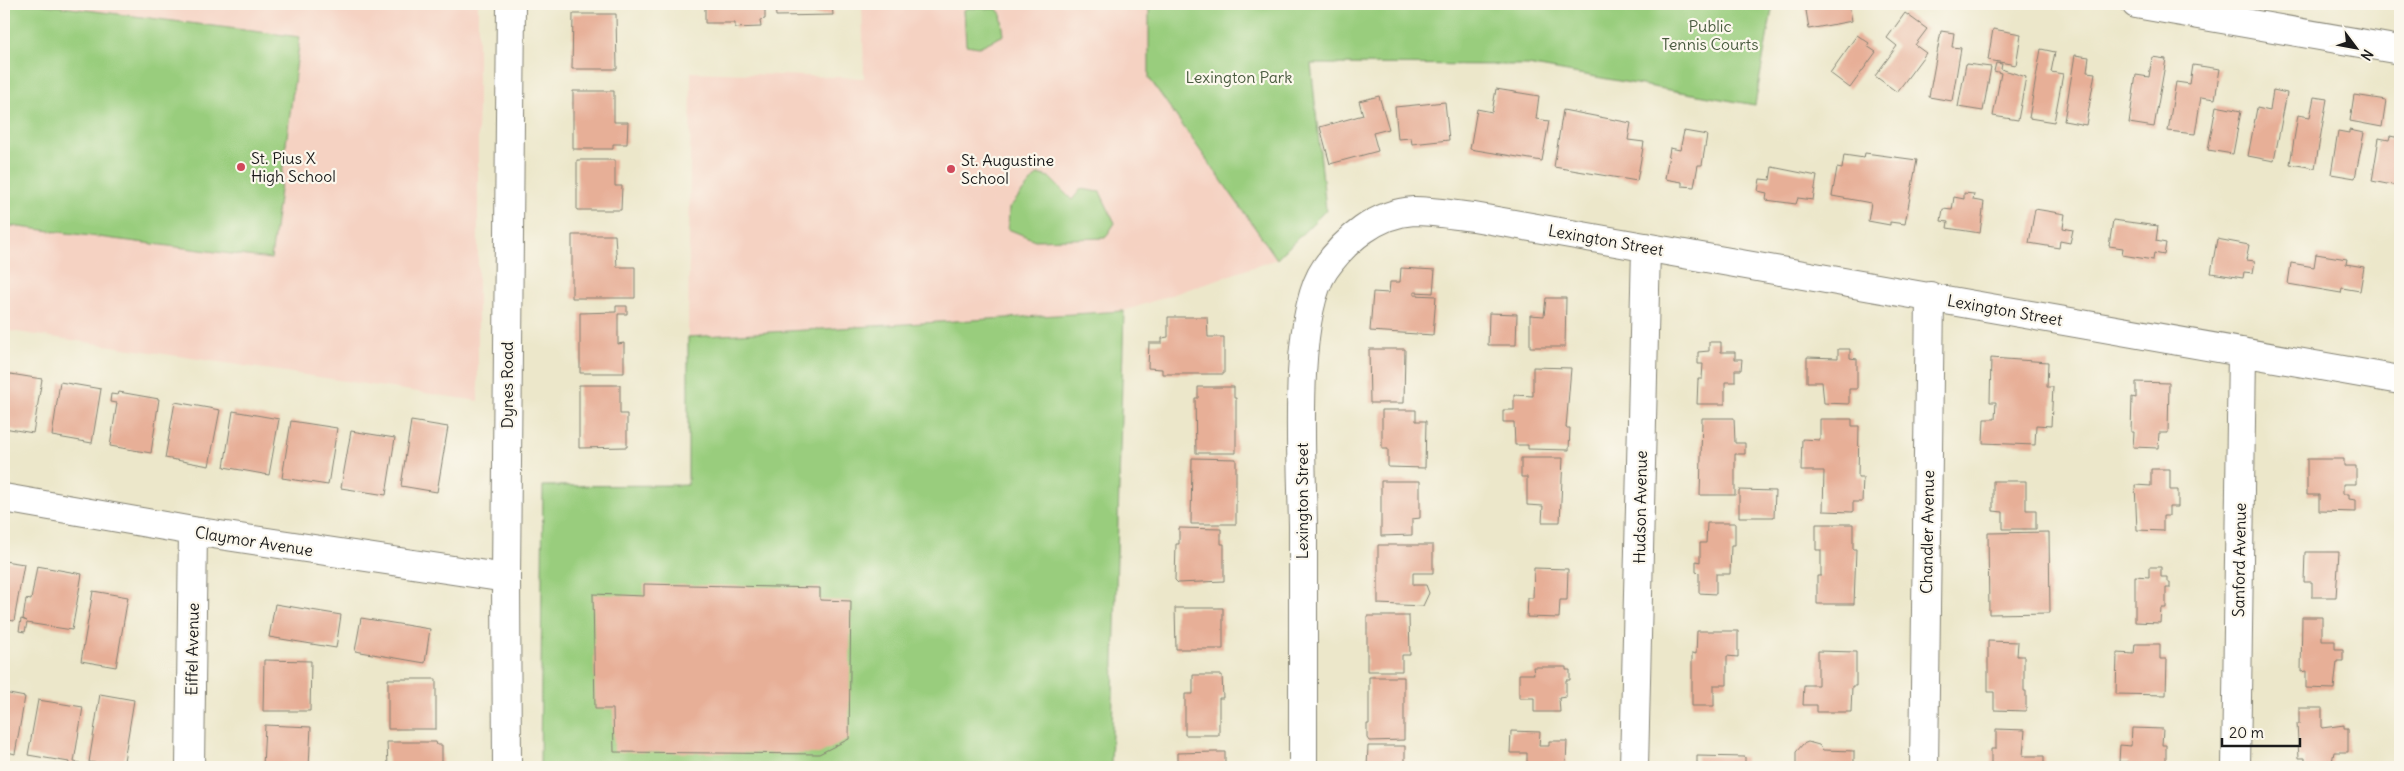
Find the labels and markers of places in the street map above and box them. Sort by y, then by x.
place label: St. Pius X High School [251,148,336,186]
place label: St. Augustine School [961,150,1054,188]
marker: St. Pius X High School [235,161,247,173]
marker: St. Augustine School [945,163,957,175]

